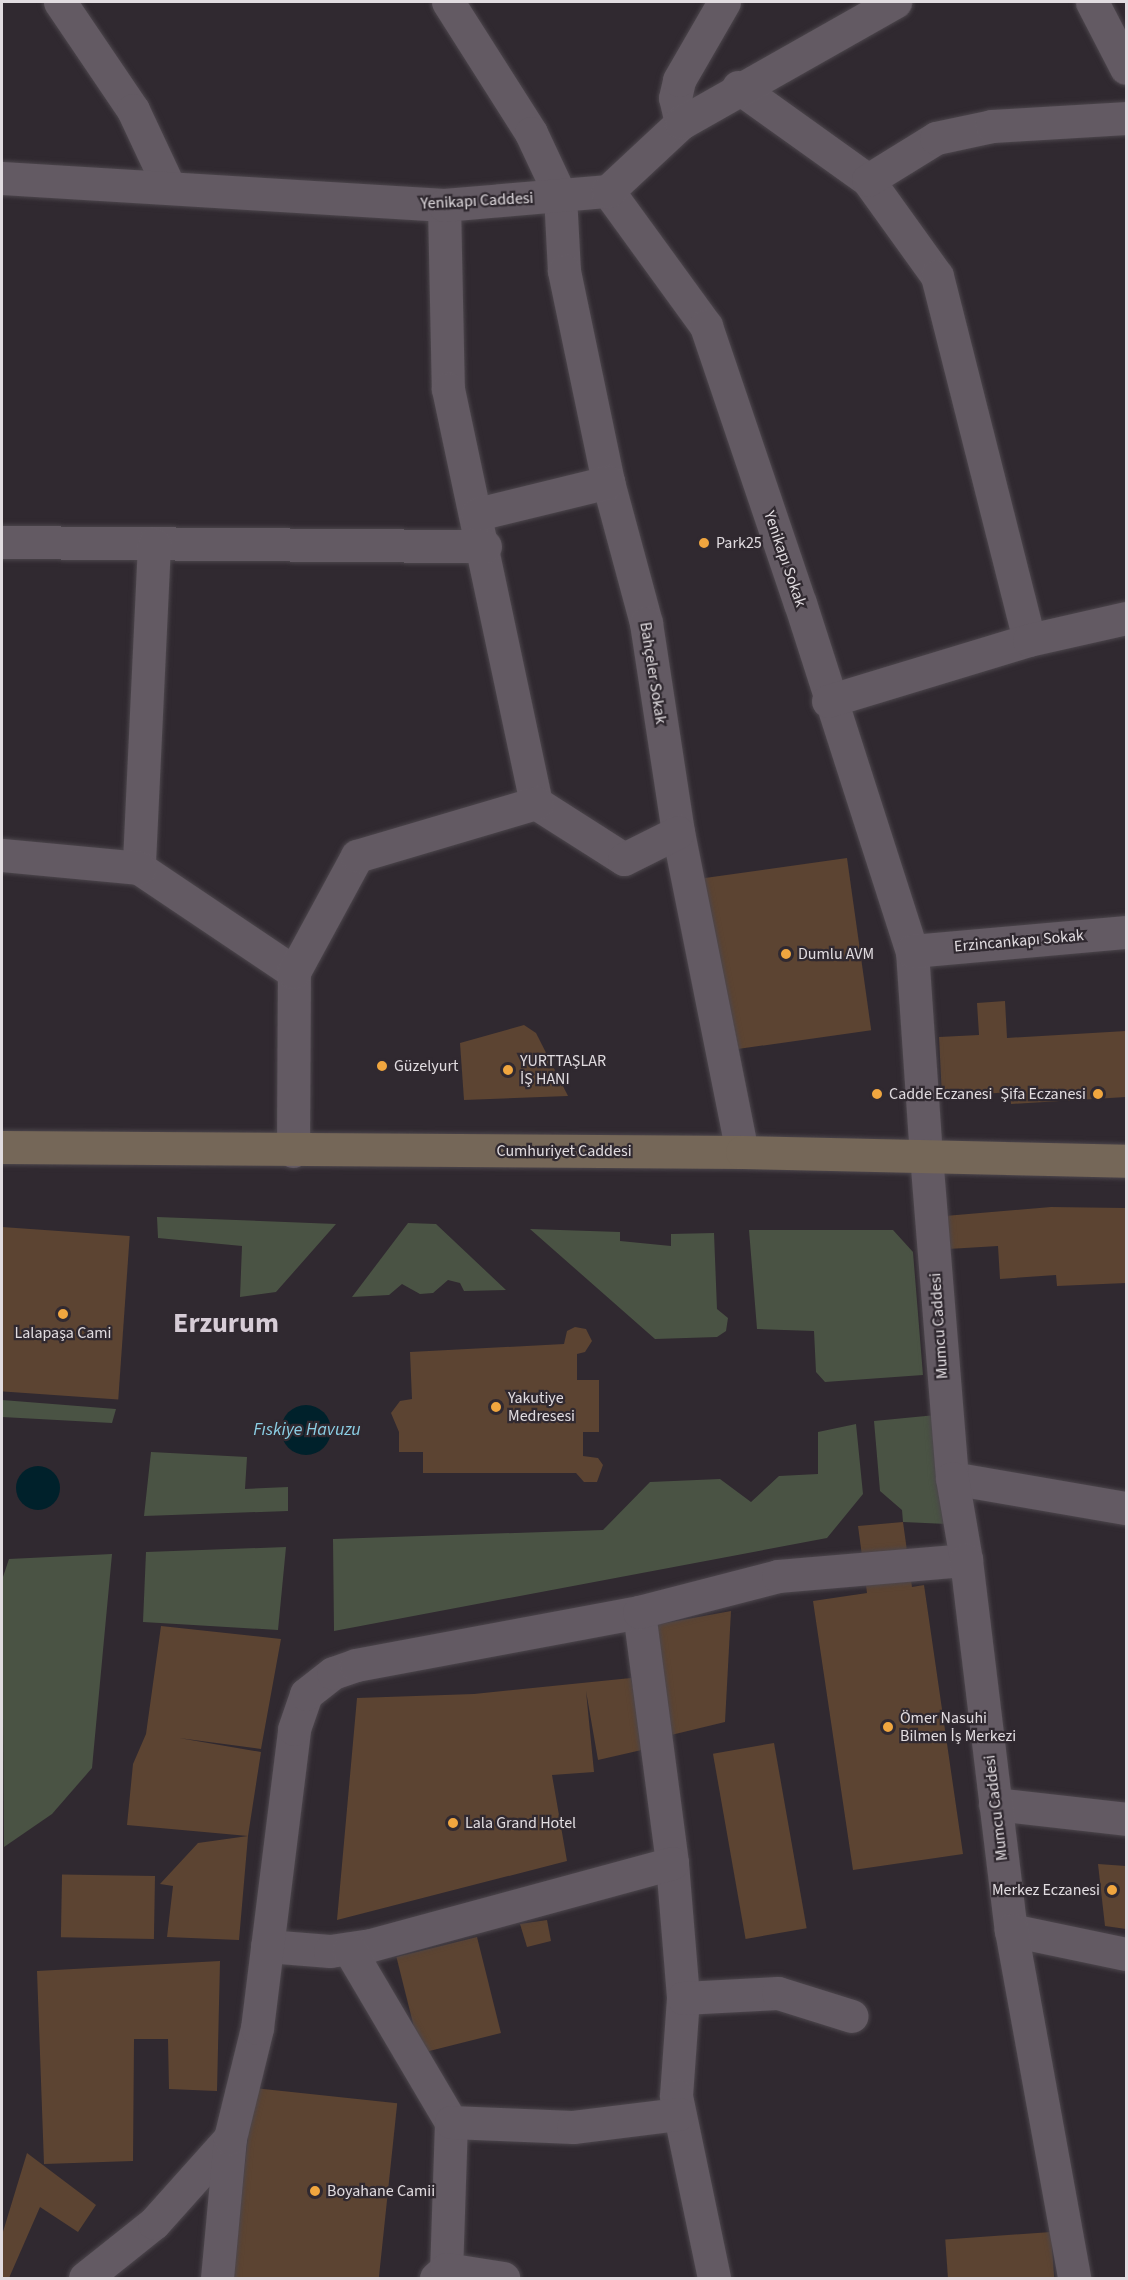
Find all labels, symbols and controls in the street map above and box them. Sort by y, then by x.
street label: Yenikapı Caddesi [420,188,534,214]
street label: Yenikapı Sokak [760,508,810,610]
place label: Park25 [716,533,762,553]
marker: Park25 [697,536,711,550]
street label: Bahçeler Sokak [635,621,671,725]
street label: Erzincankapı Sokak [953,926,1085,956]
place label: Dumlu AVM [798,944,874,964]
marker: Dumlu AVM [779,947,793,961]
place label: YURTTAŞLAR İŞ HANI [520,1051,606,1089]
place label: Güzelyurt [394,1056,458,1076]
marker: Güzelyurt [375,1059,389,1073]
marker: YURTTAŞLAR İŞ HANI [501,1063,515,1077]
place label: Cadde Eczanesi [889,1084,992,1104]
place label: Şifa Eczanesi [1001,1084,1086,1104]
marker: Cadde Eczanesi [870,1087,884,1101]
marker: Şifa Eczanesi [1091,1087,1105,1101]
street label: Cumhuriyet Caddesi [496,1141,632,1161]
street label: Mumcu Caddesi [926,1272,952,1380]
district label: Erzurum [173,1306,279,1340]
marker: Lalapaşa Cami [56,1307,70,1321]
place label: Lalapaşa Cami [14,1323,112,1343]
place label: Yakutiye Medresesi [508,1388,575,1426]
marker: Yakutiye Medresesi [489,1400,503,1414]
water label: Fıskiye Havuzu [253,1419,361,1441]
place label: Ömer Nasuhi Bilmen İş Merkezi [900,1708,1016,1746]
marker: Ömer Nasuhi Bilmen İş Merkezi [881,1720,895,1734]
street label: Mumcu Caddesi [980,1754,1012,1862]
place label: Lala Grand Hotel [465,1813,576,1833]
marker: Lala Grand Hotel [446,1816,460,1830]
place label: Merkez Eczanesi [992,1880,1100,1900]
marker: Merkez Eczanesi [1105,1883,1119,1897]
place label: Boyahane Camii [327,2181,435,2201]
marker: Boyahane Camii [308,2184,322,2198]

